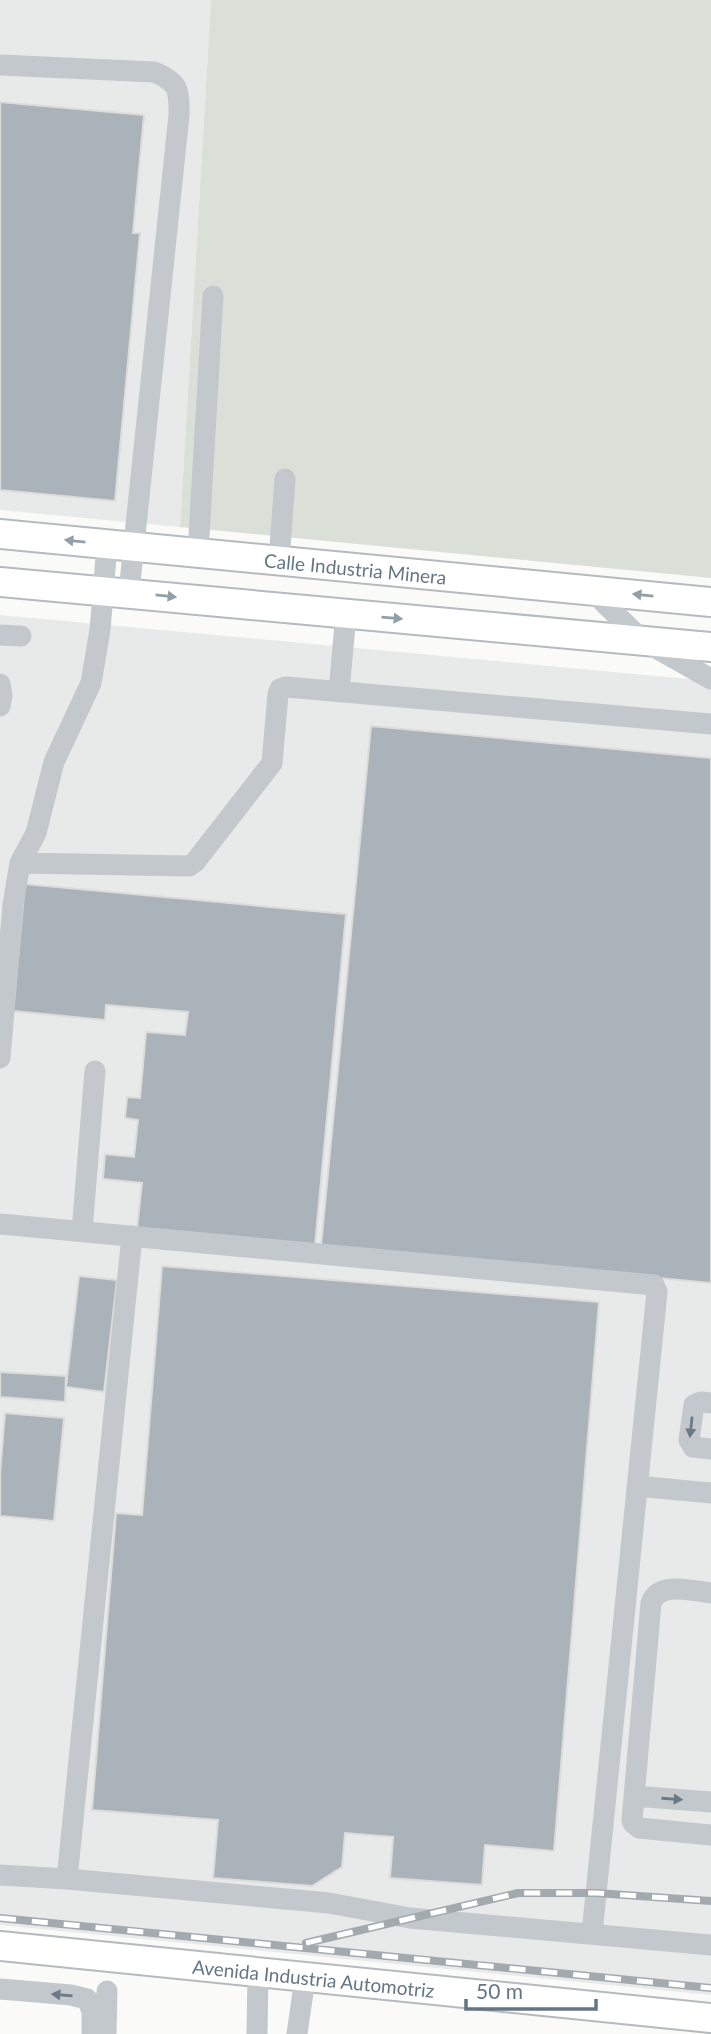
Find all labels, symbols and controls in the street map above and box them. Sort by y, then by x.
one-way arrow [64,536,86,547]
street label: Calle Industria Minera [263,548,447,588]
one-way arrow [632,589,654,600]
one-way arrow [155,591,177,602]
one-way arrow [381,613,403,624]
one-way arrow [685,1416,696,1438]
one-way arrow [662,1794,684,1805]
street label: Avenida Industria Automotriz [191,1954,435,2001]
scale bar [466,1968,596,2012]
text: 50 m [476,1978,523,2003]
one-way arrow [51,1989,73,2000]

